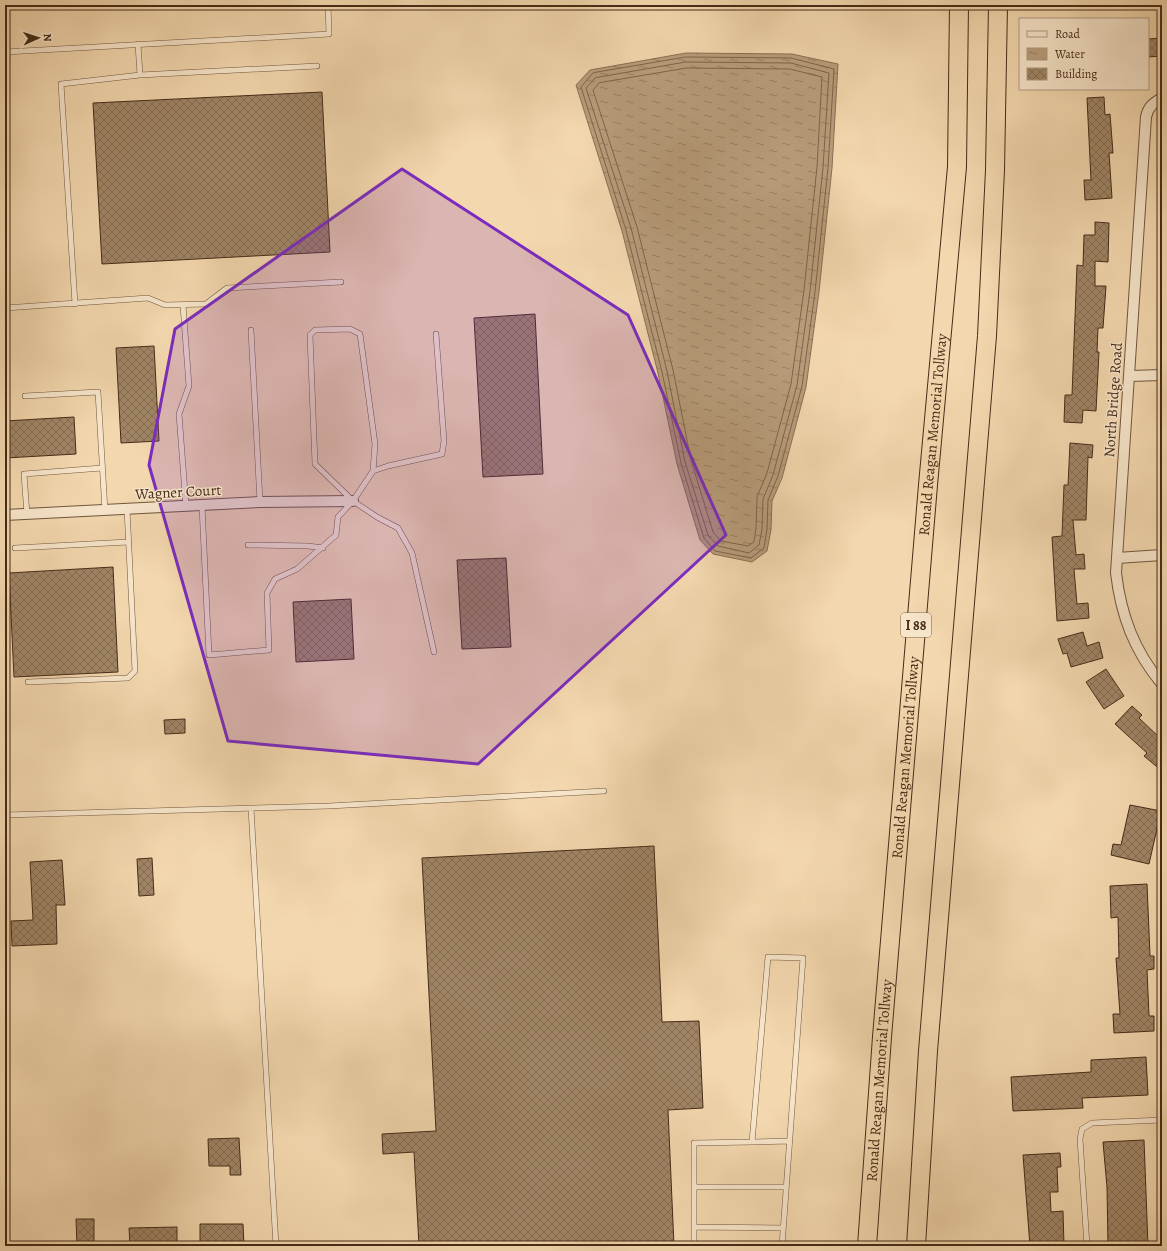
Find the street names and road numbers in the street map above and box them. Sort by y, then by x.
street label: Ronald Reagan Memorial Tollway [914,332,952,537]
street label: North Bridge Road [1099,341,1127,458]
street label: Wagner Court [133,480,222,504]
road number: I 88 [901,613,931,637]
street label: Ronald Reagan Memorial Tollway [887,655,924,859]
street label: Ronald Reagan Memorial Tollway [862,978,897,1182]

